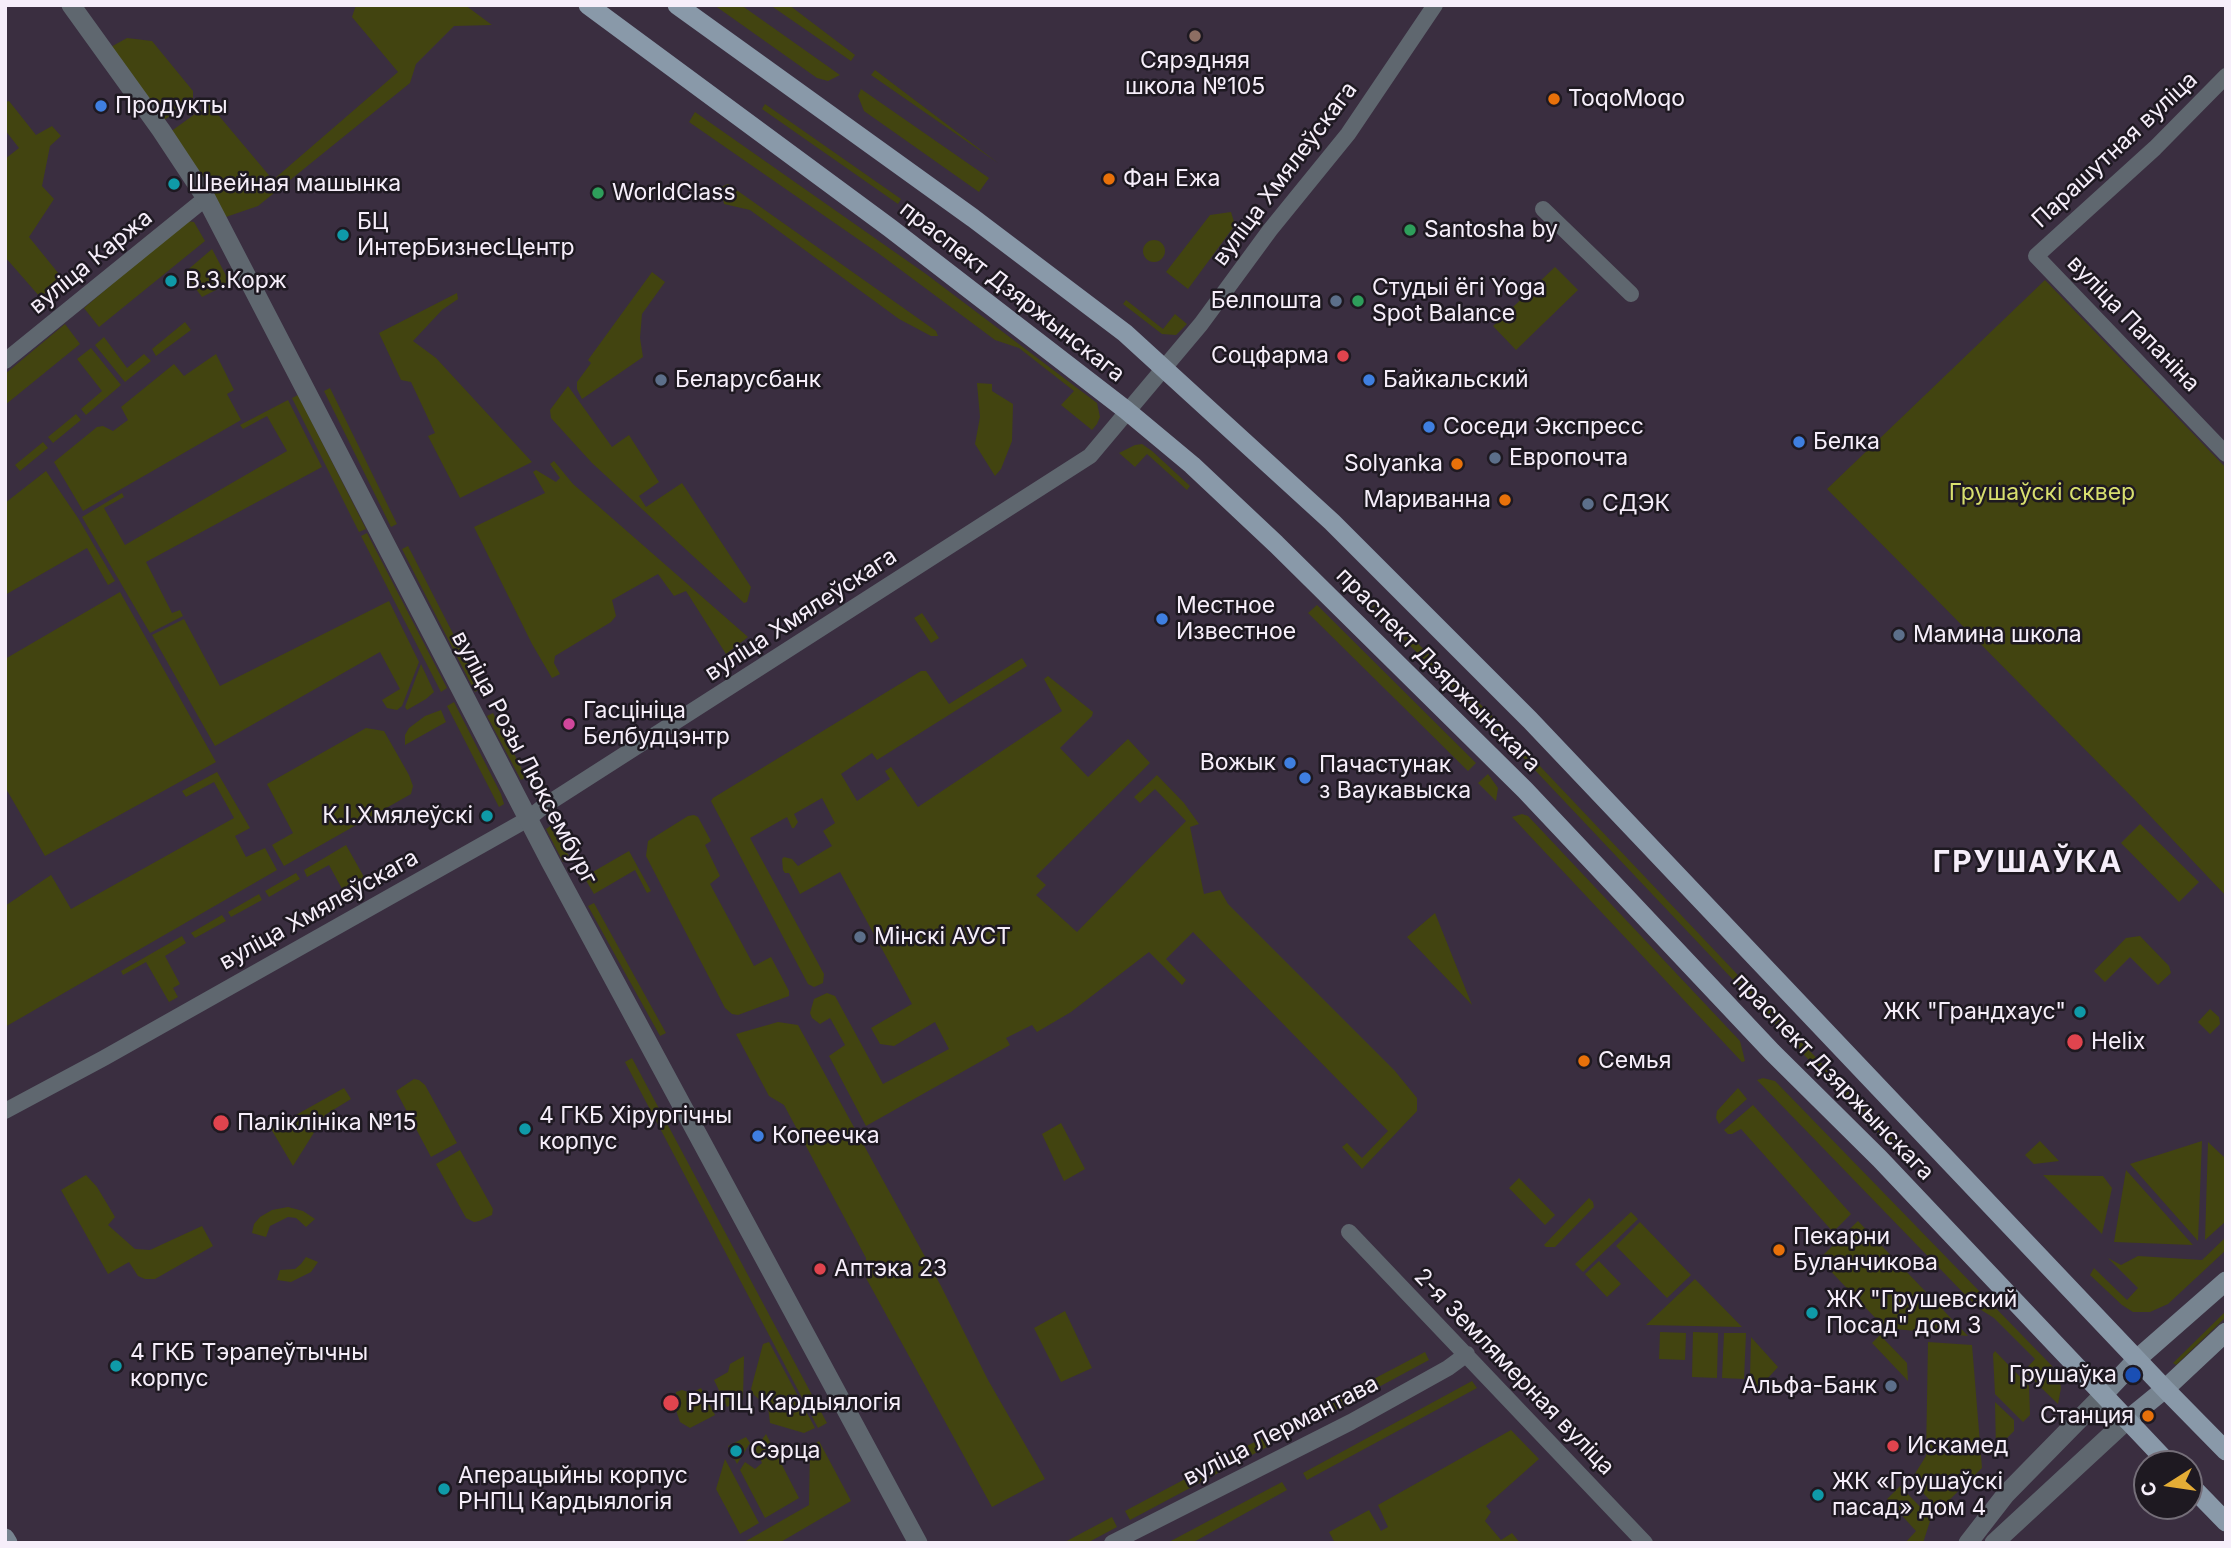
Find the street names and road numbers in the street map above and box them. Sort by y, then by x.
street label: Парашутная вуліца [2027,66,2203,234]
street label: вуліца Хмялеўскага [1207,77,1363,271]
street label: праспект Дзяржынскага [894,196,1130,388]
street label: вуліца Каржа [24,204,158,320]
street label: вуліца Папаніна [2061,250,2205,398]
street label: вуліца Хмялеўскага [700,543,902,687]
street label: праспект Дзяржынскага [1330,562,1546,778]
street label: вуліца Розы Люксембург [445,626,603,890]
street label: вуліца Хмялеўскага [215,844,423,976]
street label: праспект Дзяржынскага [1727,968,1939,1186]
street label: 2-я Землямерная вуліца [1408,1263,1620,1481]
street label: вуліца Лермантава [1179,1370,1383,1492]

